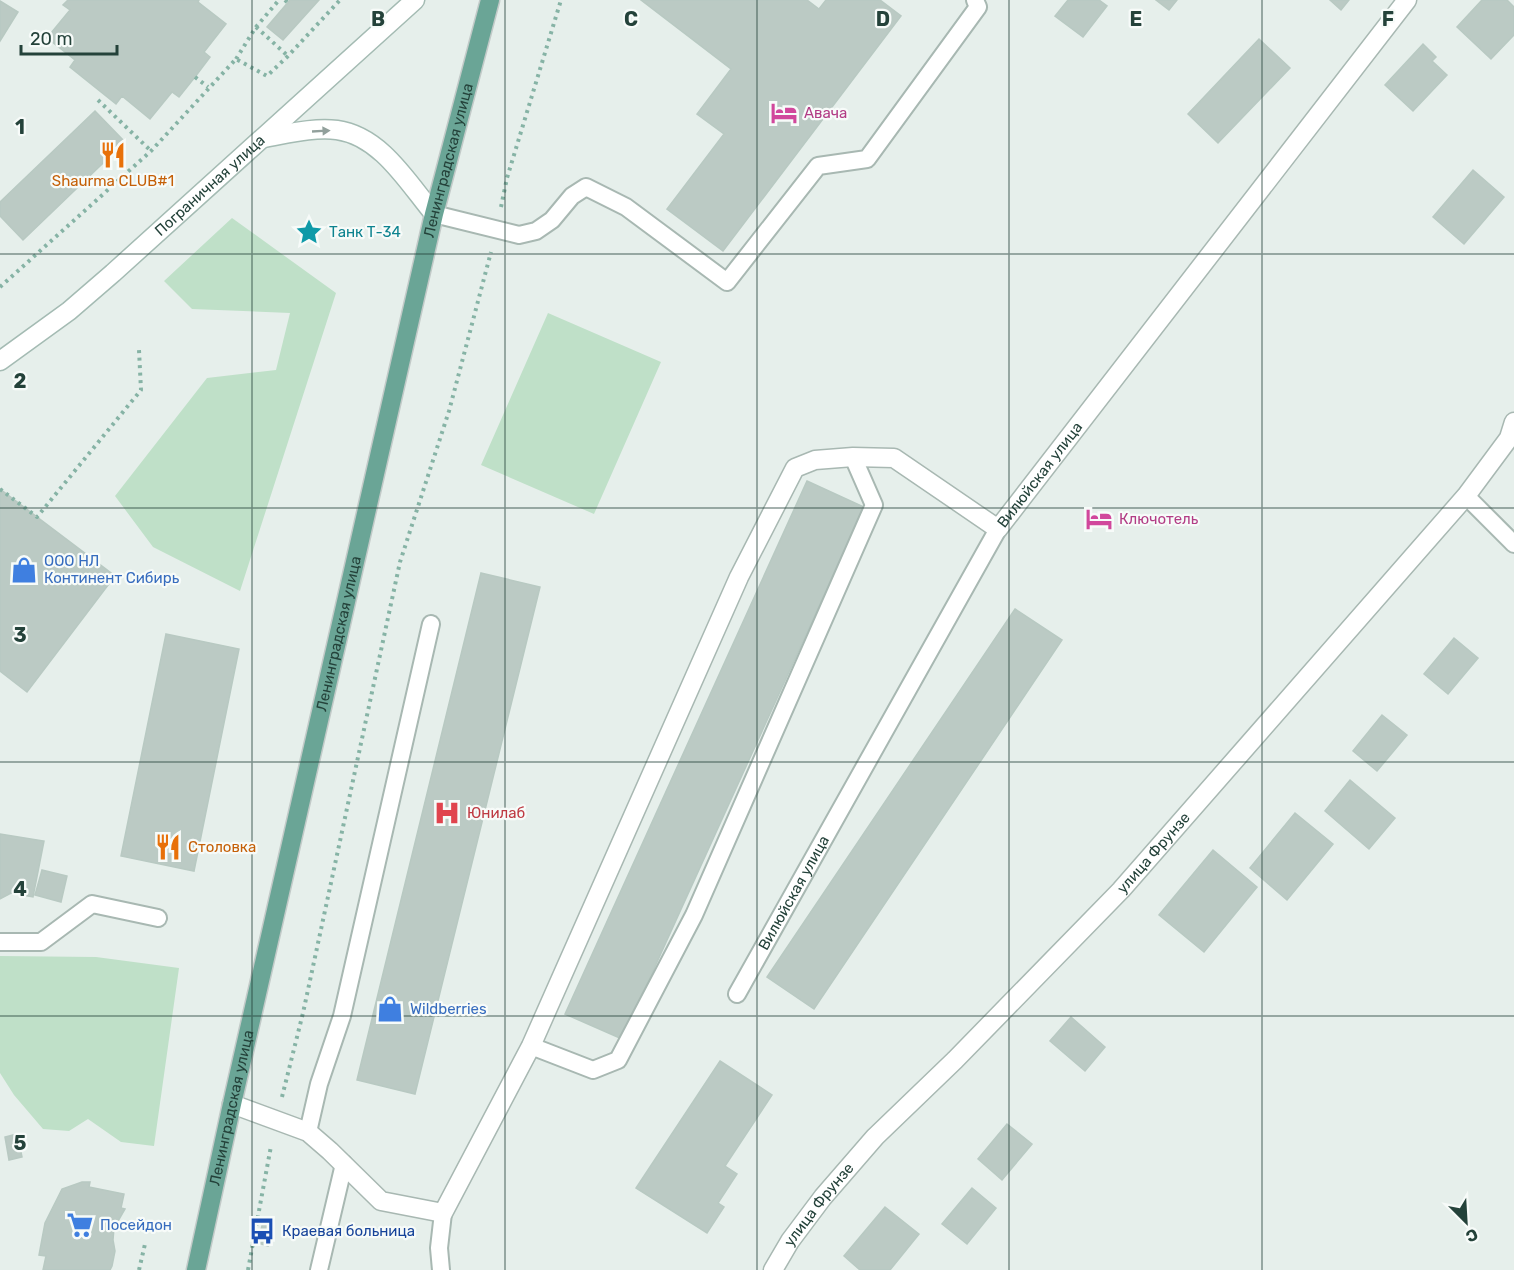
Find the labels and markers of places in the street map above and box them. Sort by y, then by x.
hotel icon: Авача [769,98,799,128]
place label: Авача [804,104,847,122]
restaurant icon: Shaurma CLUB#1 [98,140,128,170]
place label: Shaurma CLUB#1 [52,172,174,190]
place icon: Танк Т-34 [294,217,324,247]
place label: Танк Т-34 [329,223,401,241]
hotel icon: Ключотель [1084,504,1114,534]
place label: Ключотель [1119,510,1199,528]
place label: ООО НЛ Континент Сибирь [44,552,180,587]
shop icon: ООО НЛ Континент Сибирь [9,555,39,585]
hospital icon: Юнилаб [432,798,462,828]
place label: Юнилаб [467,804,525,822]
restaurant icon: Столовка [153,832,183,862]
place label: Столовка [188,838,256,856]
shop icon: Wildberries [375,994,405,1024]
place label: Wildberries [410,1000,487,1018]
supermarket icon: Посейдон [65,1210,95,1240]
place label: Посейдон [100,1216,172,1234]
bus stop icon: Краевая больница [247,1216,277,1246]
place label: Краевая больница [282,1222,415,1240]

